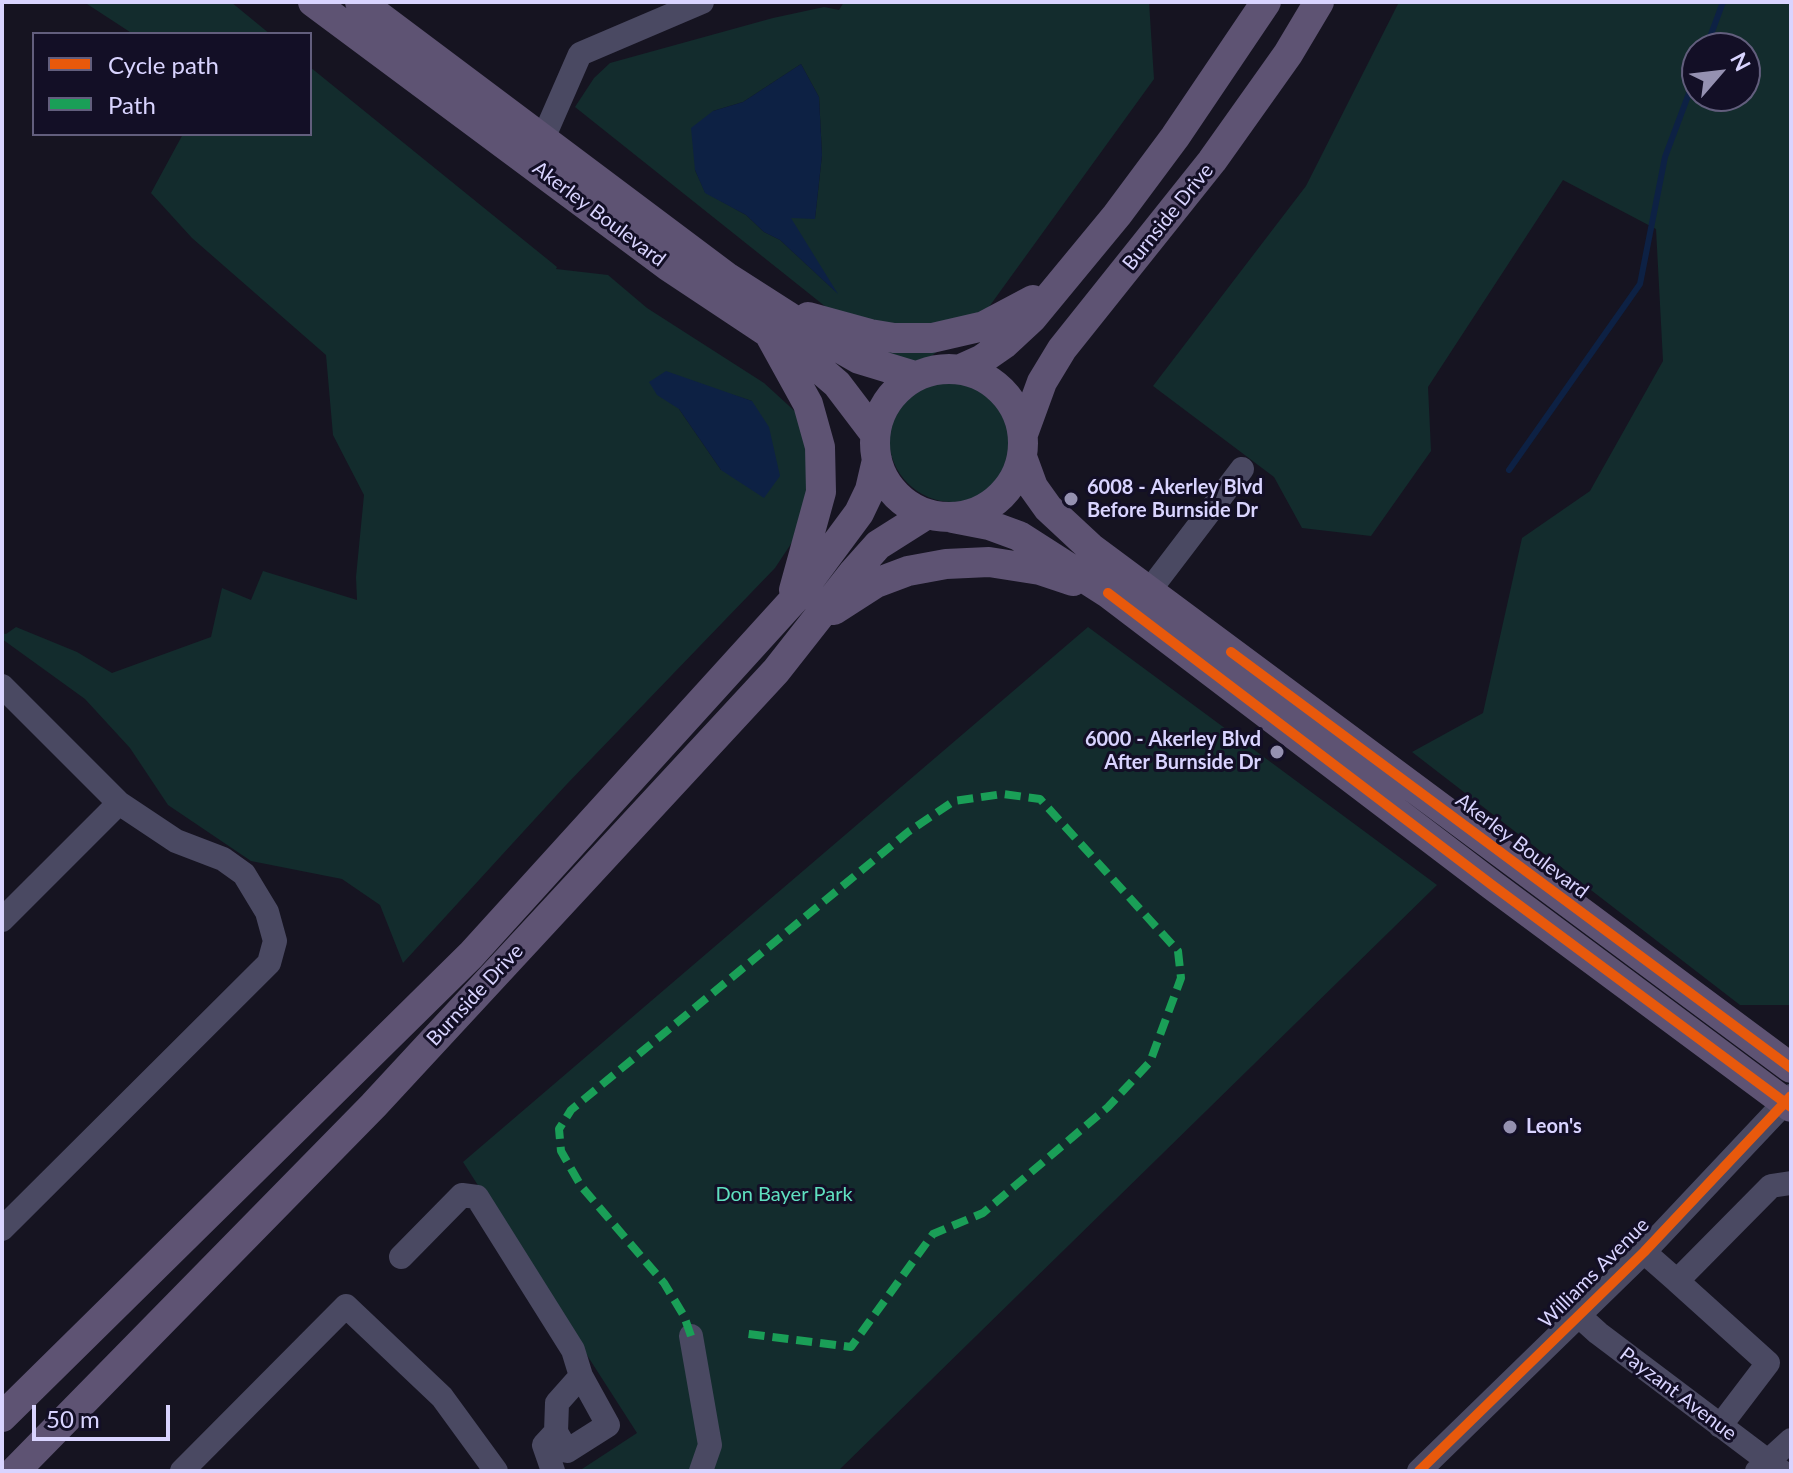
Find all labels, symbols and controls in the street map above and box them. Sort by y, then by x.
legend [32,32,312,136]
north arrow [1681,32,1761,112]
text: N [1725,48,1757,75]
text: Cycle path [108,50,219,79]
text: Path [108,90,156,119]
street label: Akerley Boulevard [528,156,670,272]
street label: Burnside Drive [1118,159,1218,275]
place label: 6008 - Akerley Blvd Before Burnside Dr [1087,476,1263,523]
marker: 6008 - Akerley Blvd Before Burnside Dr [1062,490,1080,508]
place label: 6000 - Akerley Blvd After Burnside Dr [1085,728,1261,775]
marker: 6000 - Akerley Blvd After Burnside Dr [1268,743,1286,761]
street label: Akerley Boulevard [1451,788,1593,904]
street label: Burnside Drive [422,939,528,1051]
place label: Leon's [1526,1115,1582,1139]
marker: Leon's [1501,1118,1519,1136]
park label: Don Bayer Park [715,1183,853,1207]
street label: Williams Avenue [1534,1213,1654,1333]
street label: Payzant Avenue [1615,1342,1741,1446]
scale bar [36,1389,174,1439]
text: 50 m [46,1404,100,1433]

